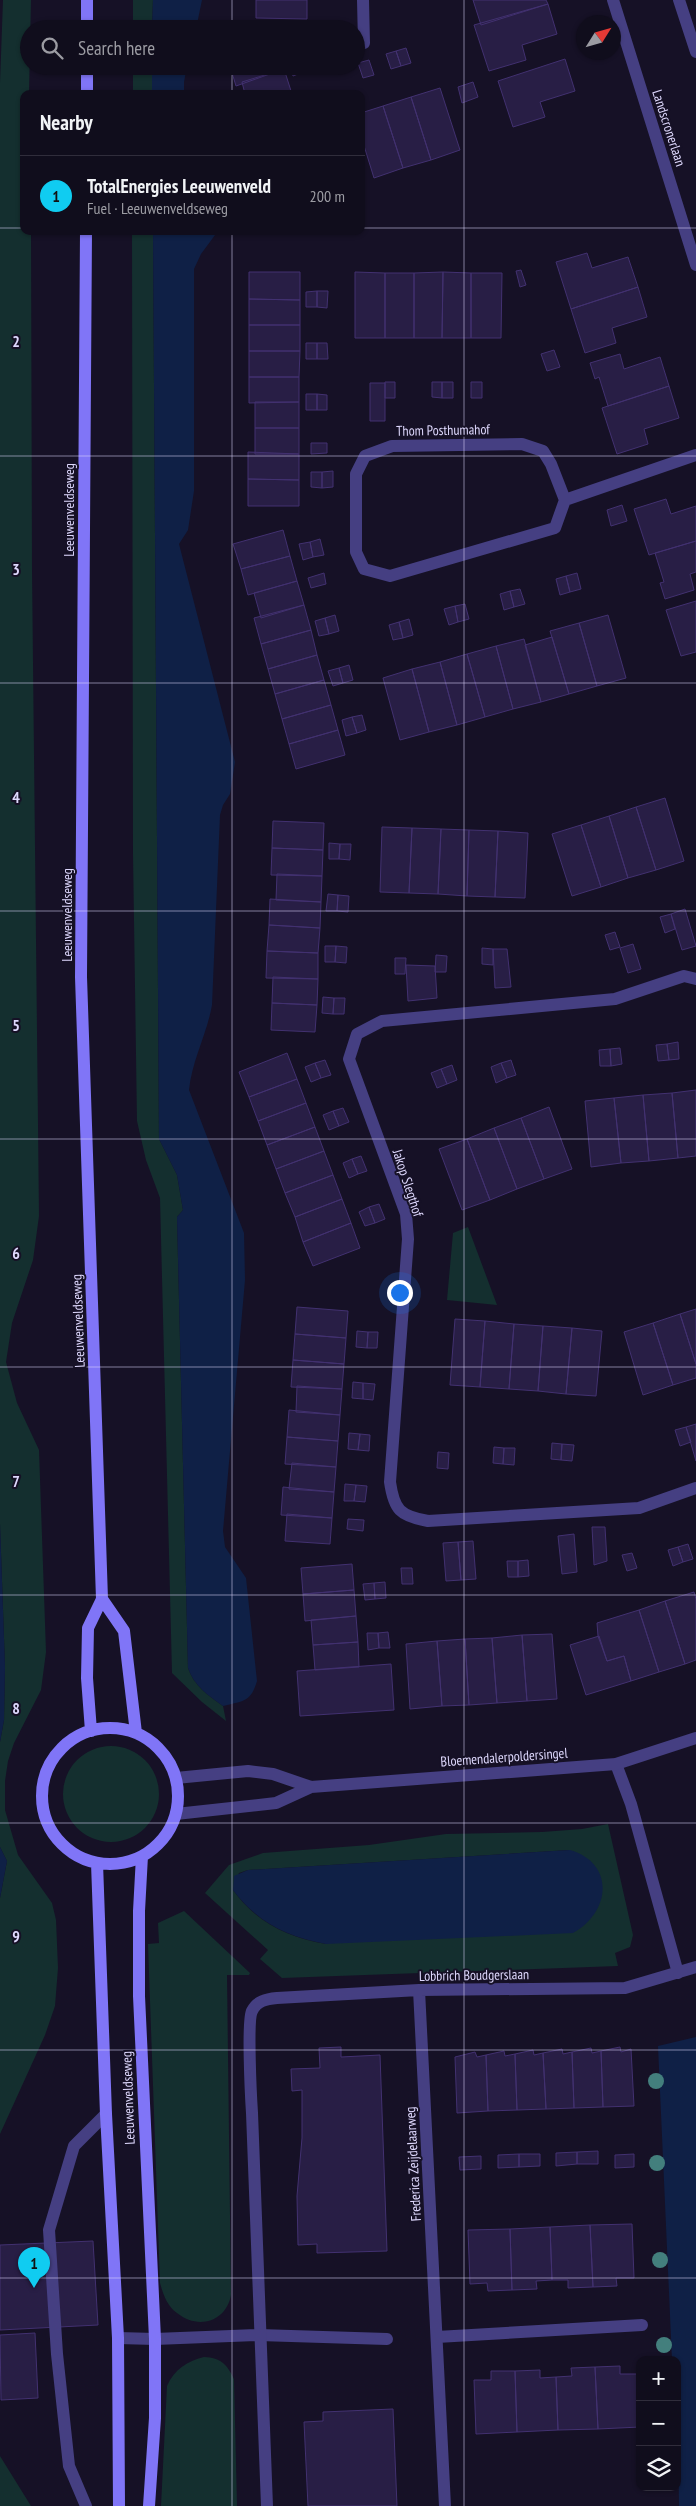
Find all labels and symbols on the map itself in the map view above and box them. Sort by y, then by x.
north arrow [576,15,621,60]
street label: Landscronerlaan [648,87,690,169]
text: 2 [12,331,20,351]
street label: Thom Posthumahof [396,420,490,440]
street label: Leeuwenveldseweg [60,463,78,557]
text: 3 [12,559,20,579]
text: 4 [12,787,20,807]
street label: Leeuwenveldseweg [58,868,76,962]
text: 5 [12,1015,20,1035]
street label: Jakop Slegthof [388,1146,427,1219]
text: 6 [12,1243,20,1263]
street label: Leeuwenveldseweg [67,1274,89,1368]
your location [387,1280,413,1306]
text: 7 [12,1471,20,1491]
text: 8 [12,1698,20,1718]
street label: Bloemendalerpoldersingel [440,1744,569,1770]
text: 9 [12,1926,20,1946]
street label: Lobbrich Boudgerslaan [419,1965,529,1985]
street label: Leeuwenveldseweg [117,2051,139,2145]
street label: Frederica Zeijdelaarweg [401,2106,425,2222]
pin: 1 [18,2247,50,2288]

